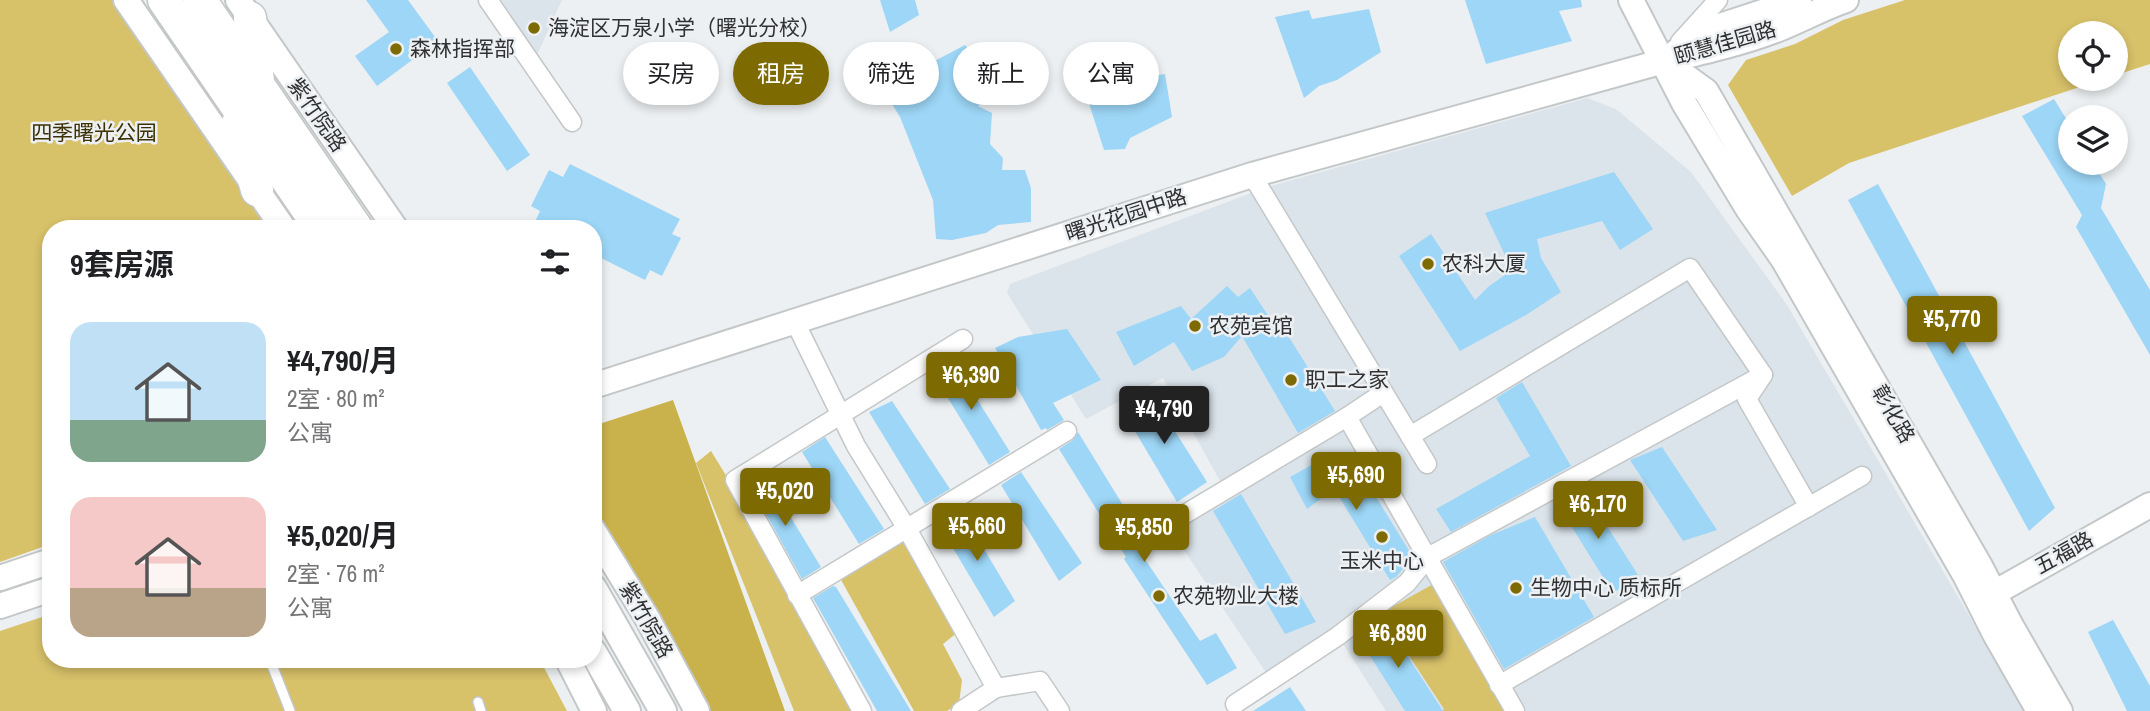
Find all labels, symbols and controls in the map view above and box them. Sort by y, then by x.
place label: 海淀区万泉小学（曙光分校） [548,13,821,42]
street label: 颐慧佳园路 [1670,14,1779,71]
marker: 海淀区万泉小学（曙光分校） [526,20,542,36]
map controls [2058,21,2128,175]
button: locate [2058,21,2128,91]
place label: 森林指挥部 [410,34,515,63]
marker: 森林指挥部 [388,41,404,57]
chip: 买房 [623,42,719,105]
chip: 租房 [733,42,829,105]
chip: 筛选 [843,42,939,105]
chip: 新上 [953,42,1049,105]
chip: 公寓 [1063,42,1159,105]
street label: 紫竹院路 [281,72,353,157]
button: layers [2058,105,2128,175]
park label: 四季曙光公园 [31,118,157,147]
street label: 曙光花园中路 [1061,181,1190,248]
icon: filters [536,243,574,281]
text: 9套房源 [70,244,174,284]
place label: 农科大厦 [1442,249,1526,278]
marker: 农科大厦 [1420,256,1436,272]
pin: ¥5,770 [1895,296,2009,356]
text: ¥5,770 [1923,303,1981,334]
place label: 农苑宾馆 [1209,311,1293,340]
marker: 农苑宾馆 [1187,318,1203,334]
text: ¥4,790/月 [287,340,399,380]
icon: home [126,350,210,434]
pin: ¥6,390 [914,352,1028,412]
text: ¥6,390 [942,359,1000,390]
place label: 职工之家 [1305,365,1389,394]
marker: 职工之家 [1283,372,1299,388]
street label: 彰化路 [1865,379,1922,448]
text: 2室 · 80 m² [287,383,384,414]
pin: ¥4,790 [1107,386,1221,446]
text: ¥4,790 [1135,393,1193,424]
text: 公寓 [287,417,333,448]
pin: ¥5,690 [1299,452,1413,512]
text: ¥5,690 [1327,459,1385,490]
pin: ¥5,020 [728,468,842,528]
text: ¥5,020 [756,475,814,506]
pin: ¥6,170 [1541,482,1655,541]
text: ¥6,170 [1569,488,1627,519]
pin: ¥5,660 [920,504,1034,563]
pin: ¥5,850 [1087,504,1201,564]
text: ¥5,660 [948,510,1006,541]
text: ¥5,850 [1115,511,1173,542]
text: ¥5,020/月 [287,515,399,555]
icon: home [126,525,210,609]
street label: 五福路 [2029,525,2098,581]
marker: 玉米中心 [1374,529,1390,545]
place label: 玉米中心 [1340,546,1424,575]
text: 2室 · 76 m² [287,558,384,589]
place label: 生物中心 质标所 [1530,573,1682,602]
street label: 紫竹院路 [613,576,680,663]
marker: 生物中心 质标所 [1508,580,1524,596]
place label: 农苑物业大楼 [1173,581,1299,610]
marker: 农苑物业大楼 [1151,588,1167,604]
text: 公寓 [287,592,333,623]
pin: ¥6,890 [1341,610,1455,670]
text: ¥6,890 [1369,617,1427,648]

